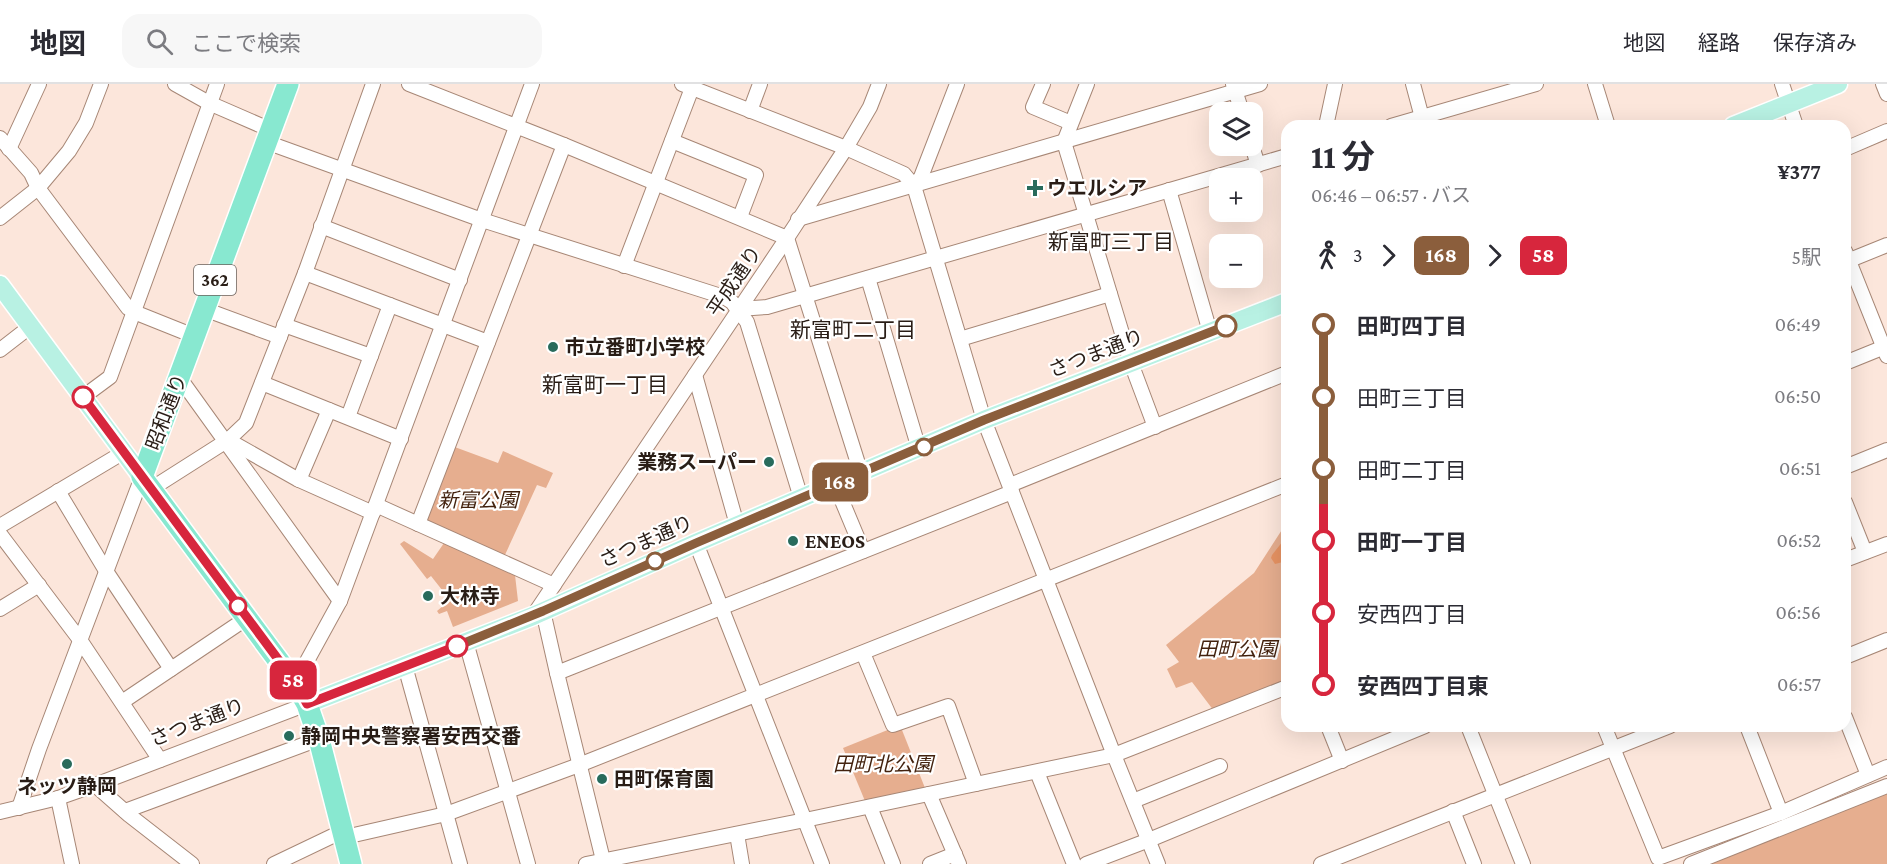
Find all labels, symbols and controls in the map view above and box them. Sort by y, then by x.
search box [122,14,542,68]
icon: search [143,25,176,58]
text: 地図 [30,28,86,59]
text: ここで検索 [191,31,301,56]
text: 地図 [1623,31,1665,55]
text: 経路 [1698,31,1740,55]
text: 保存済み [1773,31,1857,55]
map controls [1209,102,1263,288]
button: layers [1209,102,1263,156]
text: 11 分 [1311,138,1375,175]
text: ¥377 [1778,159,1821,184]
button: + [1209,168,1263,222]
place label: ウエルシア [1047,177,1147,199]
marker: ウエルシア [1028,181,1042,195]
text: 06:46 – 06:57 · バス [1311,184,1471,206]
district label: 新富町三丁目 [1048,230,1174,254]
button: − [1209,234,1263,288]
icon: walk [1311,239,1344,272]
icon: forward [1372,239,1405,272]
icon: forward [1478,239,1511,272]
street label: 平成通り [703,242,765,320]
text: 168 [1426,243,1457,267]
text: 58 [1532,243,1555,267]
text: 3 [1353,244,1363,266]
text: 5駅 [1792,246,1821,268]
road number: 362 [194,265,236,295]
text: 06:49 [1775,313,1821,335]
text: 田町四丁目 [1357,314,1467,339]
unlabelled marker [1215,315,1237,337]
district label: 新富町二丁目 [790,318,916,342]
street label: さつま通り [1045,325,1147,381]
place label: 市立番町小学校 [565,336,705,358]
marker: 市立番町小学校 [546,340,560,354]
street label: 昭和通り [141,371,191,453]
district label: 新富町一丁目 [542,373,668,397]
text: 06:50 [1774,385,1821,407]
unlabelled marker [72,386,94,408]
text: 田町三丁目 [1357,386,1467,411]
unlabelled marker [915,438,933,456]
place label: 業務スーパー [637,451,757,473]
marker: 業務スーパー [762,455,776,469]
text: 06:51 [1779,457,1821,479]
text: 田町二丁目 [1357,458,1467,483]
line badge: 168 [806,462,874,502]
text: 168 [824,470,856,494]
park label: 新富公園 [438,489,521,511]
street label: さつま通り [596,511,696,571]
text: 06:52 [1776,529,1821,551]
place label: ENEOS [805,530,865,552]
text: 田町一丁目 [1357,530,1467,555]
marker: ENEOS [786,534,800,548]
unlabelled marker [646,552,664,570]
place label: 大林寺 [440,585,500,607]
marker: 大林寺 [421,589,435,603]
unlabelled marker [229,597,247,615]
text: 06:56 [1775,601,1821,623]
text: 安西四丁目 [1357,602,1467,627]
unlabelled marker [446,635,468,657]
park label: 田町公園 [1197,638,1280,660]
line badge: 58 [266,660,320,700]
text: 58 [282,668,304,692]
text: 06:57 [1777,673,1821,695]
text: 安西四丁目東 [1357,674,1489,699]
street label: さつま通り [146,694,248,750]
place label: 静岡中央警察署安西交番 [301,725,521,747]
marker: 静岡中央警察署安西交番 [282,729,296,743]
park label: 田町北公園 [833,753,936,775]
marker: ネッツ静岡 [60,757,74,771]
place label: 田町保育園 [614,768,714,790]
marker: 田町保育園 [595,772,609,786]
place label: ネッツ静岡 [17,775,117,797]

